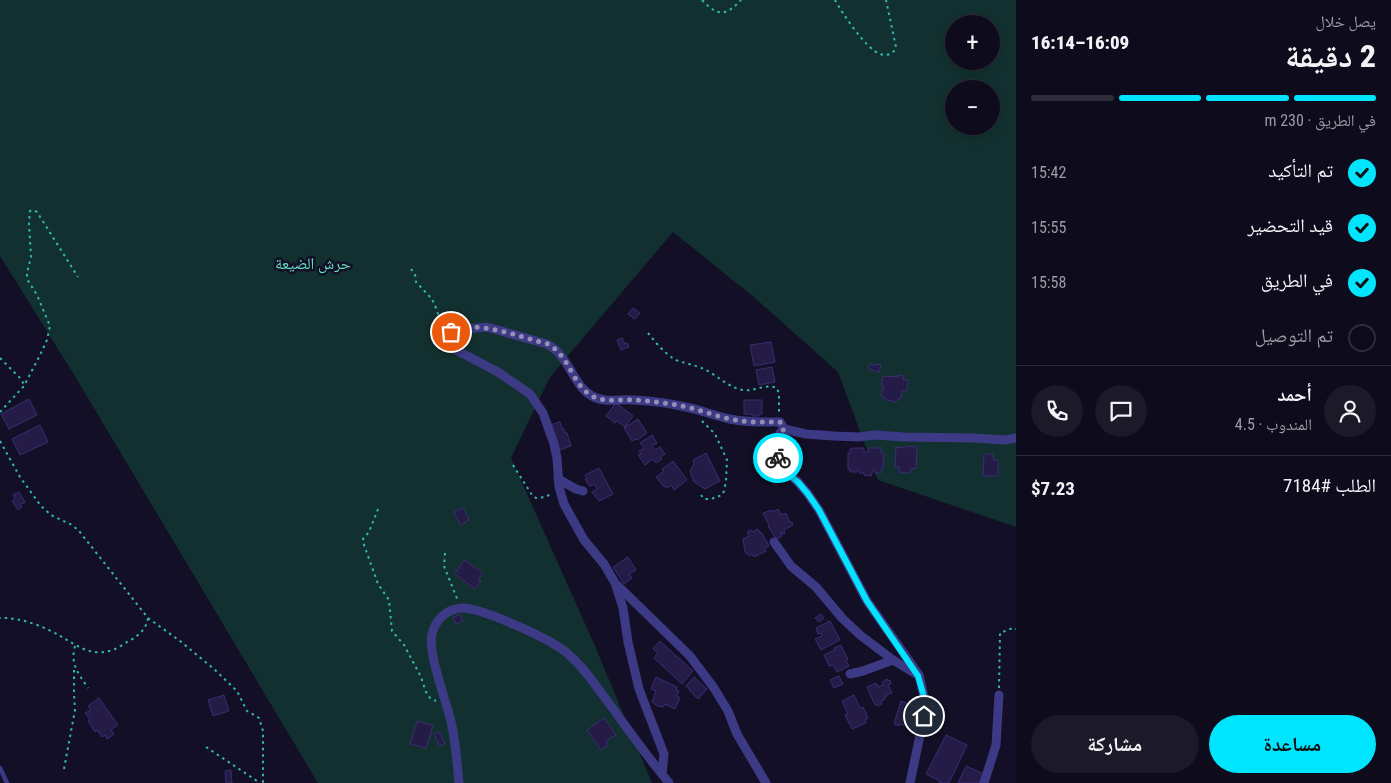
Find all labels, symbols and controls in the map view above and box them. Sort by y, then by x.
text: يصل خلال [1315,12,1376,31]
map controls [945,15,1000,135]
button: + [945,15,1000,70]
text: 16:09–16:14 [1031,31,1129,54]
text: 2 دقيقة [1285,37,1376,75]
button: − [945,80,1000,135]
text: في الطريق · 230 m [1264,111,1376,130]
text: تم التأكيد [1268,159,1333,182]
icon: check [1348,159,1376,187]
text: 15:42 [1031,163,1066,182]
text: قيد التحضير [1247,214,1333,237]
icon: check [1348,214,1376,242]
text: 15:55 [1031,218,1066,237]
park label: حرش الضيعة [275,254,351,274]
text: في الطريق [1261,269,1333,292]
icon: check [1348,269,1376,297]
text: 15:58 [1031,273,1066,292]
pin [430,311,472,353]
icon: bag [437,318,465,346]
text: تم التوصيل [1255,324,1333,347]
text: أحمد [1277,383,1312,406]
button: phone [1031,385,1083,437]
button: chat [1095,385,1147,437]
button: person [1324,385,1376,437]
text: المندوب · 4.5 [1235,415,1312,434]
courier [753,433,803,483]
icon: bike [764,444,792,472]
text: الطلب #7184 [1283,474,1376,497]
text: $7.23 [1031,477,1075,500]
pin [903,695,945,737]
icon: home [910,702,938,730]
button: مشاركة [1031,715,1199,773]
button: مساعدة [1209,715,1376,773]

